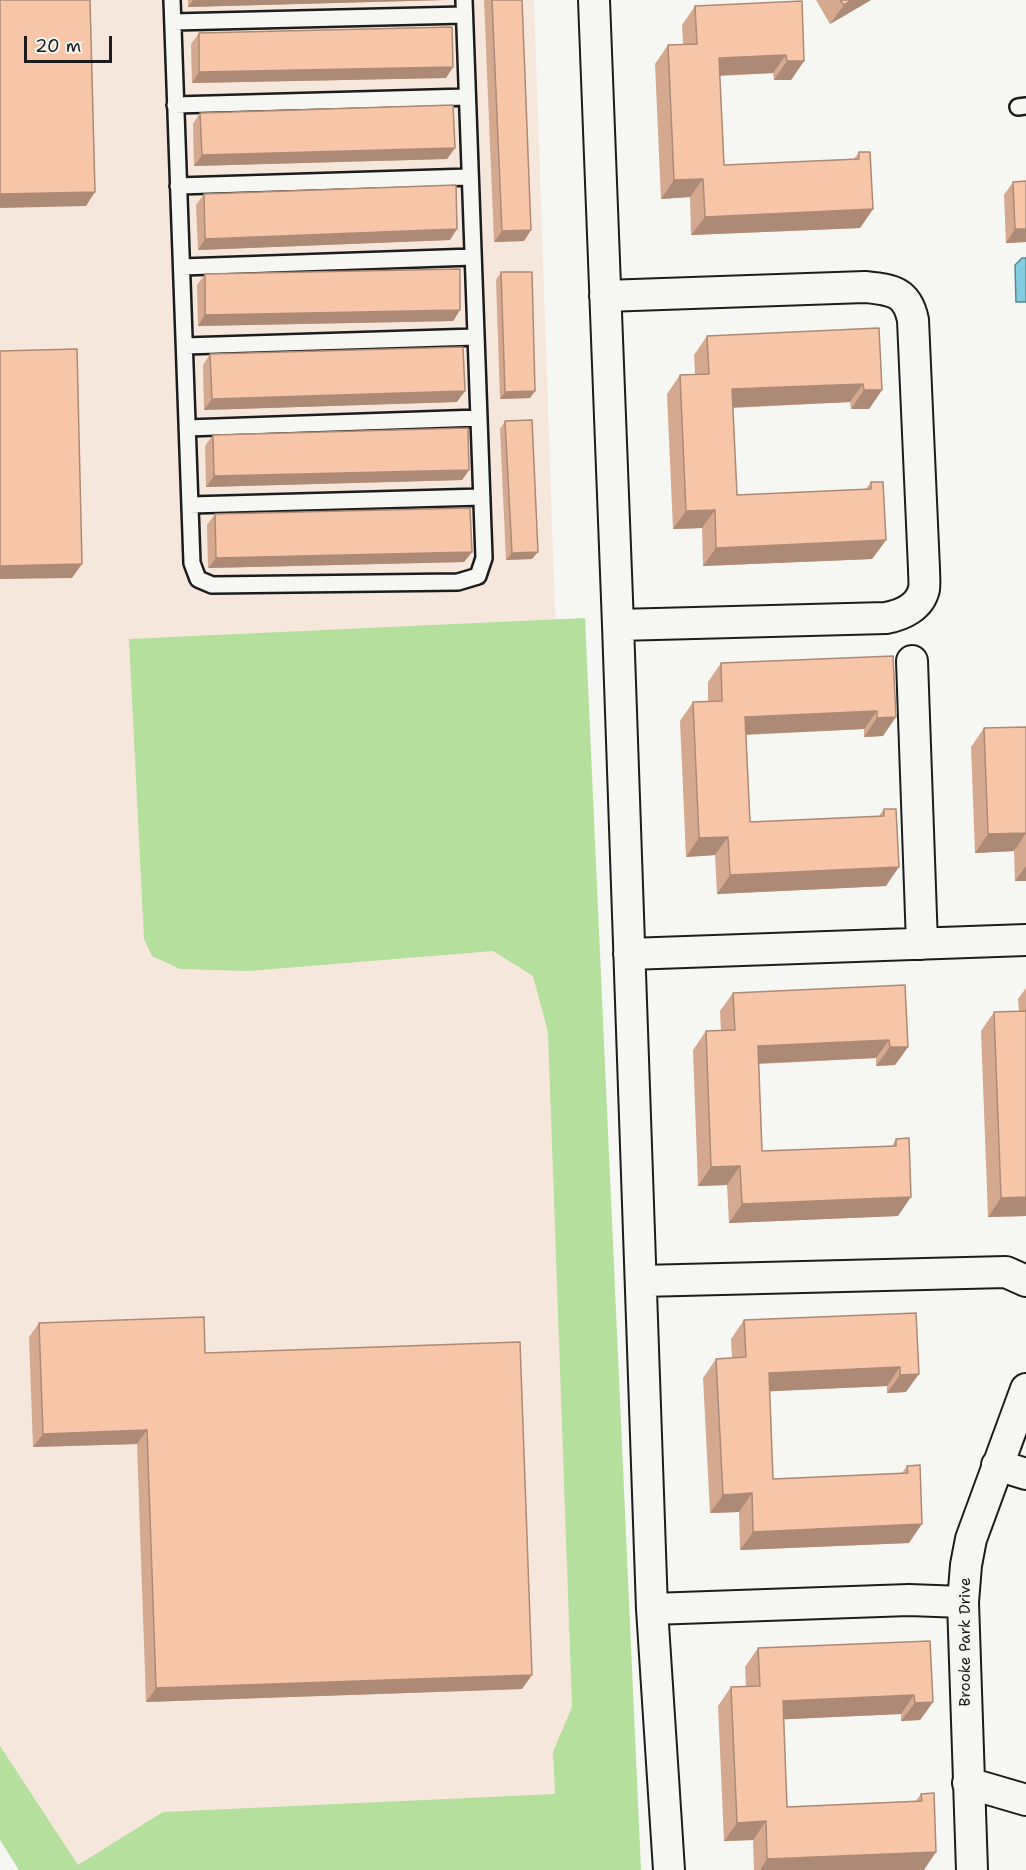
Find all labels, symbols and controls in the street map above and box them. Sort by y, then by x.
scale bar [27,24,116,62]
text: 20 m [35,34,81,58]
street label: Brooke Park Drive [957,1578,975,1706]

